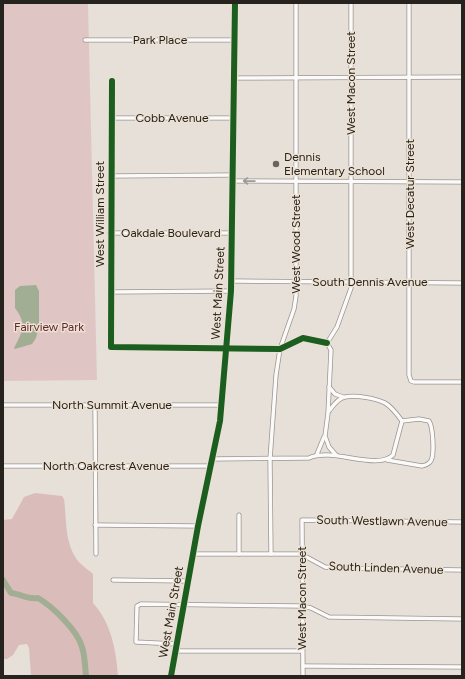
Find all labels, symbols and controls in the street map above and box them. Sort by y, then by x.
street label: West Macon Street [344,31,358,135]
street label: Park Place [133,33,188,47]
street label: Cobb Avenue [135,111,209,125]
street label: West Decatur Street [403,139,417,249]
place label: Dennis Elementary School [284,150,385,178]
marker: Dennis Elementary School [271,159,281,169]
street label: West William Street [93,161,107,267]
one-way arrow [243,177,256,185]
street label: West Wood Street [289,194,303,294]
street label: Oakdale Boulevard [121,226,221,240]
street label: West Main Street [209,246,227,340]
street label: South Dennis Avenue [312,275,428,289]
park label: Fairview Park [14,320,84,334]
street label: North Summit Avenue [52,398,172,412]
street label: North Oakcrest Avenue [43,459,170,473]
street label: South Westlawn Avenue [316,513,448,529]
street label: West Macon Street [295,546,309,650]
street label: South Linden Avenue [328,559,444,577]
street label: West Main Street [156,565,186,659]

